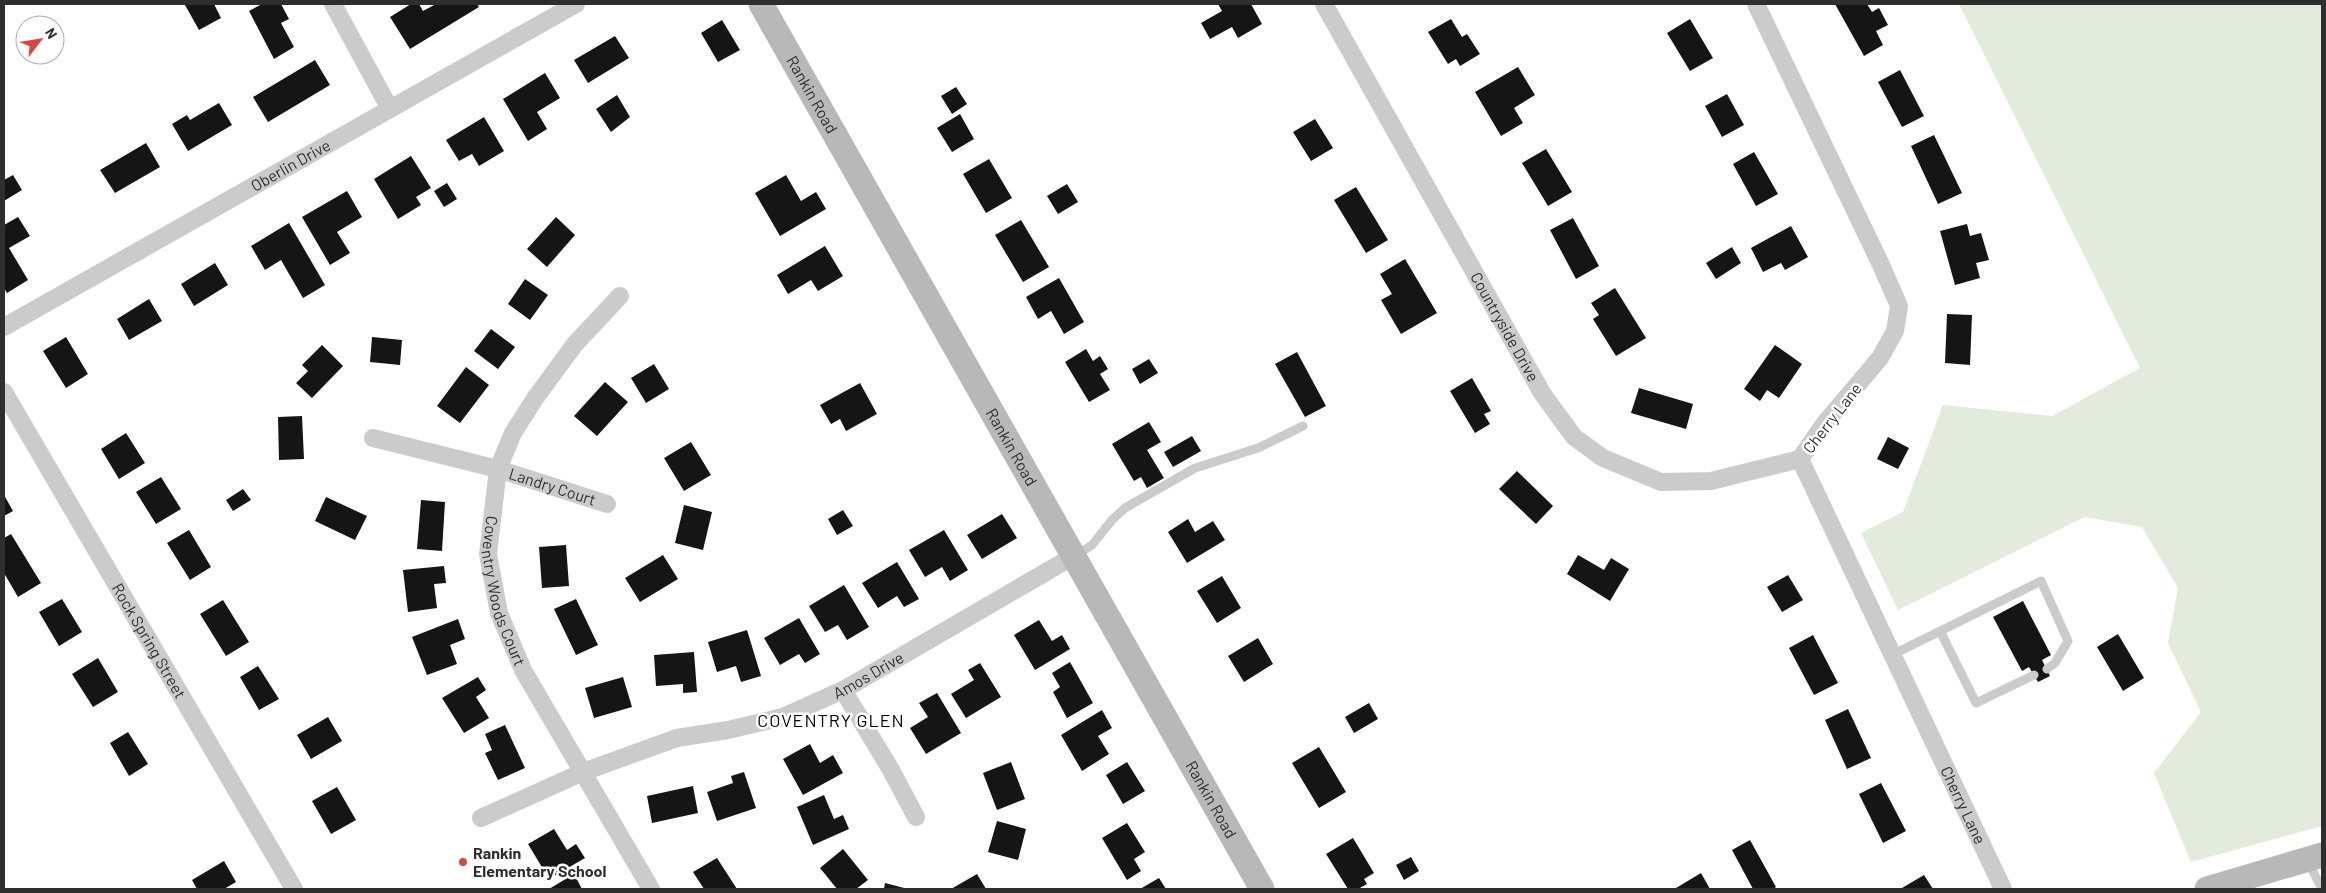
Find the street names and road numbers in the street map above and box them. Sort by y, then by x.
street label: Rankin Road [783,52,842,136]
street label: Oberlin Drive [247,135,333,195]
street label: Countryside Drive [1467,268,1544,385]
street label: Cherry Lane [1798,379,1865,457]
street label: Rankin Road [983,405,1042,489]
street label: Landry Court [507,463,599,509]
street label: Coventry Woods Court [478,515,530,668]
street label: Rock Spring Street [109,579,191,702]
street label: Amos Drive [830,647,907,702]
street label: Rankin Road [1182,757,1241,841]
street label: Cherry Lane [1937,763,1990,847]

